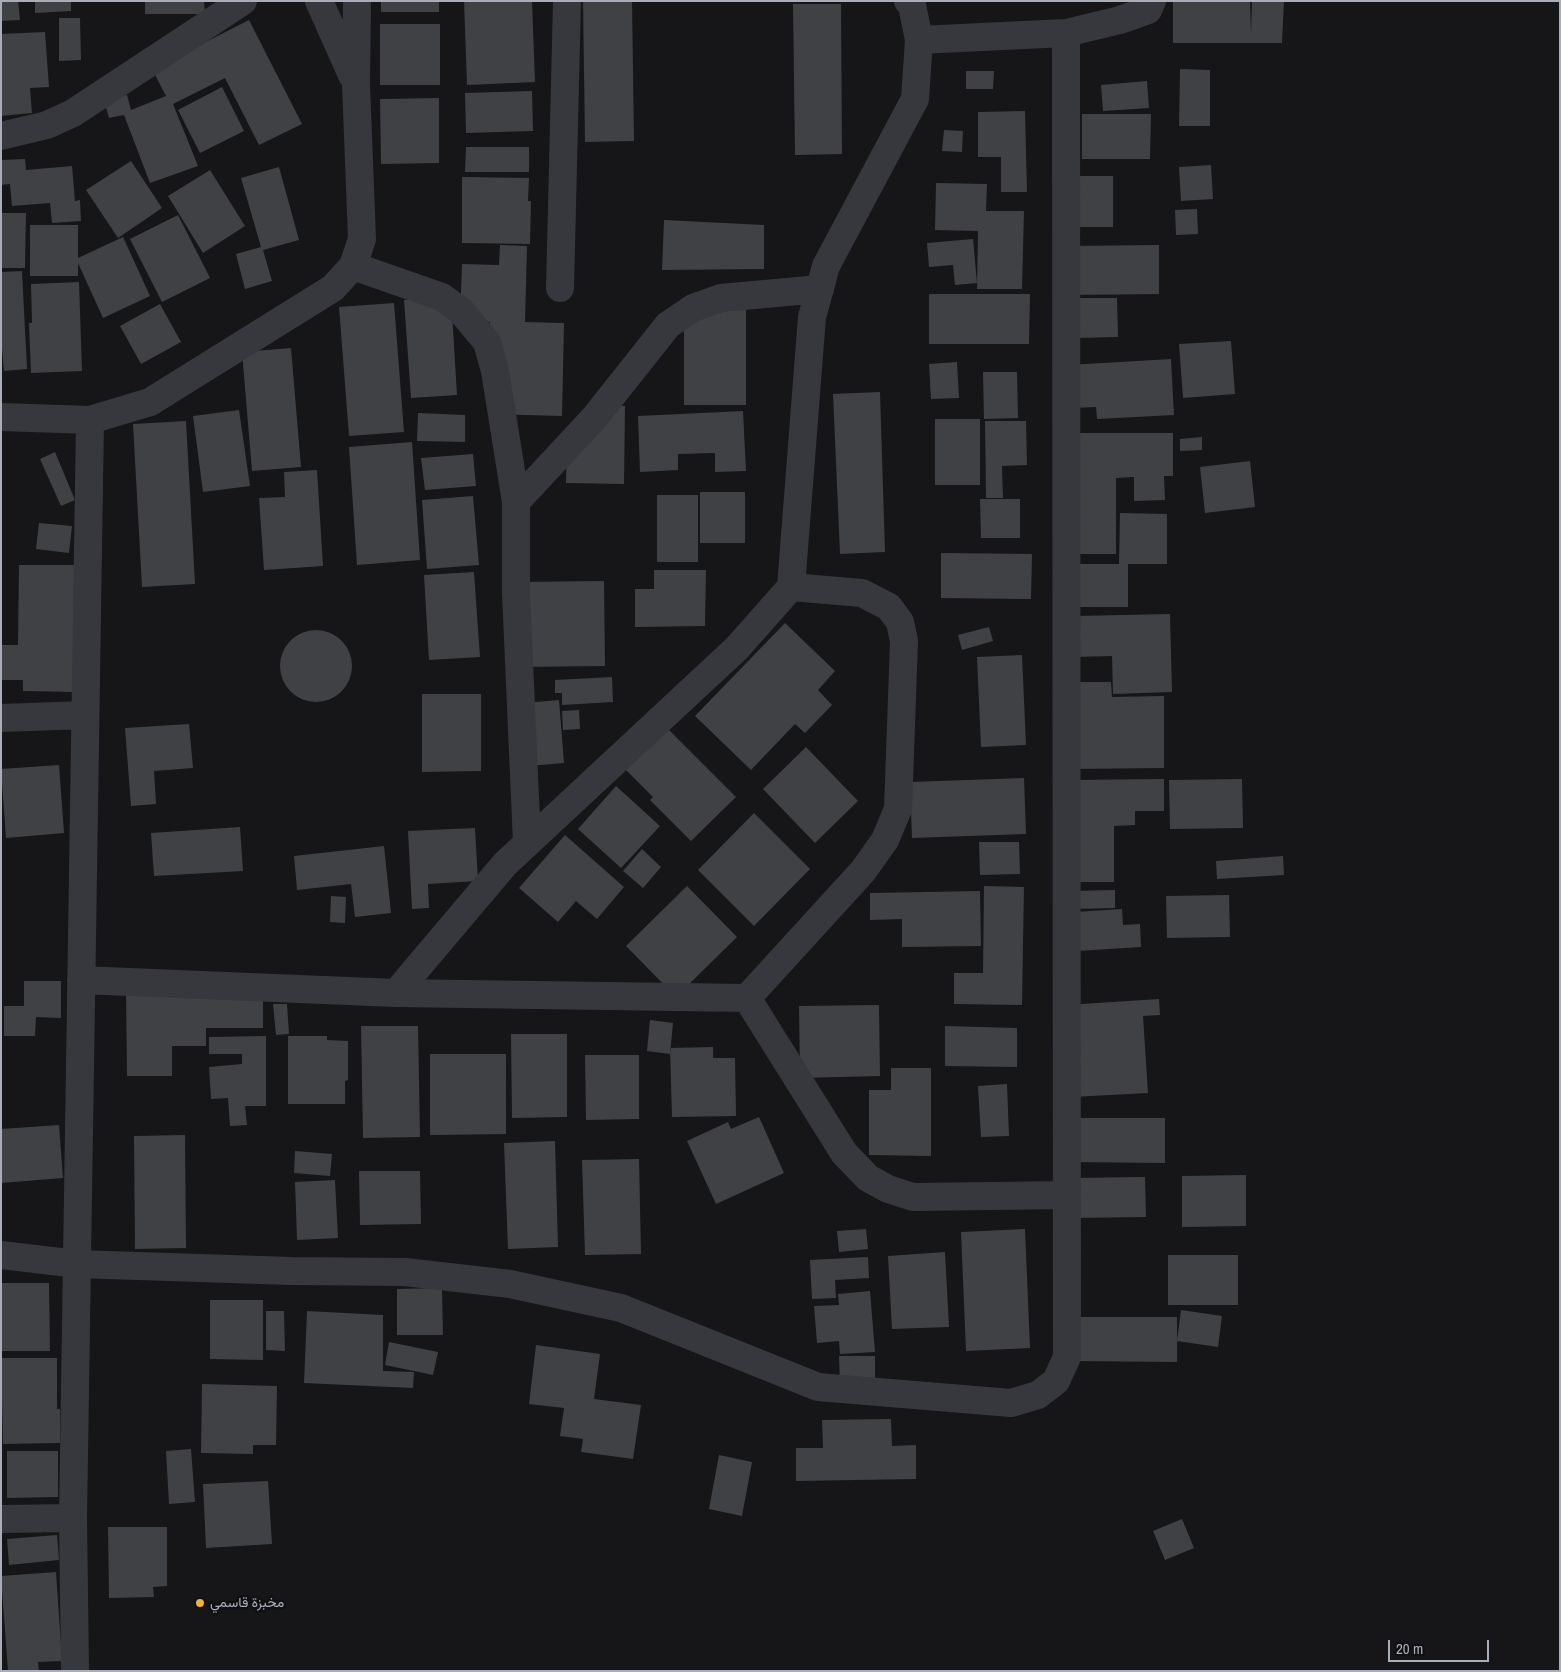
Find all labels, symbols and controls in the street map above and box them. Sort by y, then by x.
place label: مخبزة قاسمي [210,1595,284,1611]
marker: مخبزة قاسمي [194,1597,206,1609]
scale bar [1391,1630,1492,1662]
text: 20 m [1396,1638,1423,1659]

